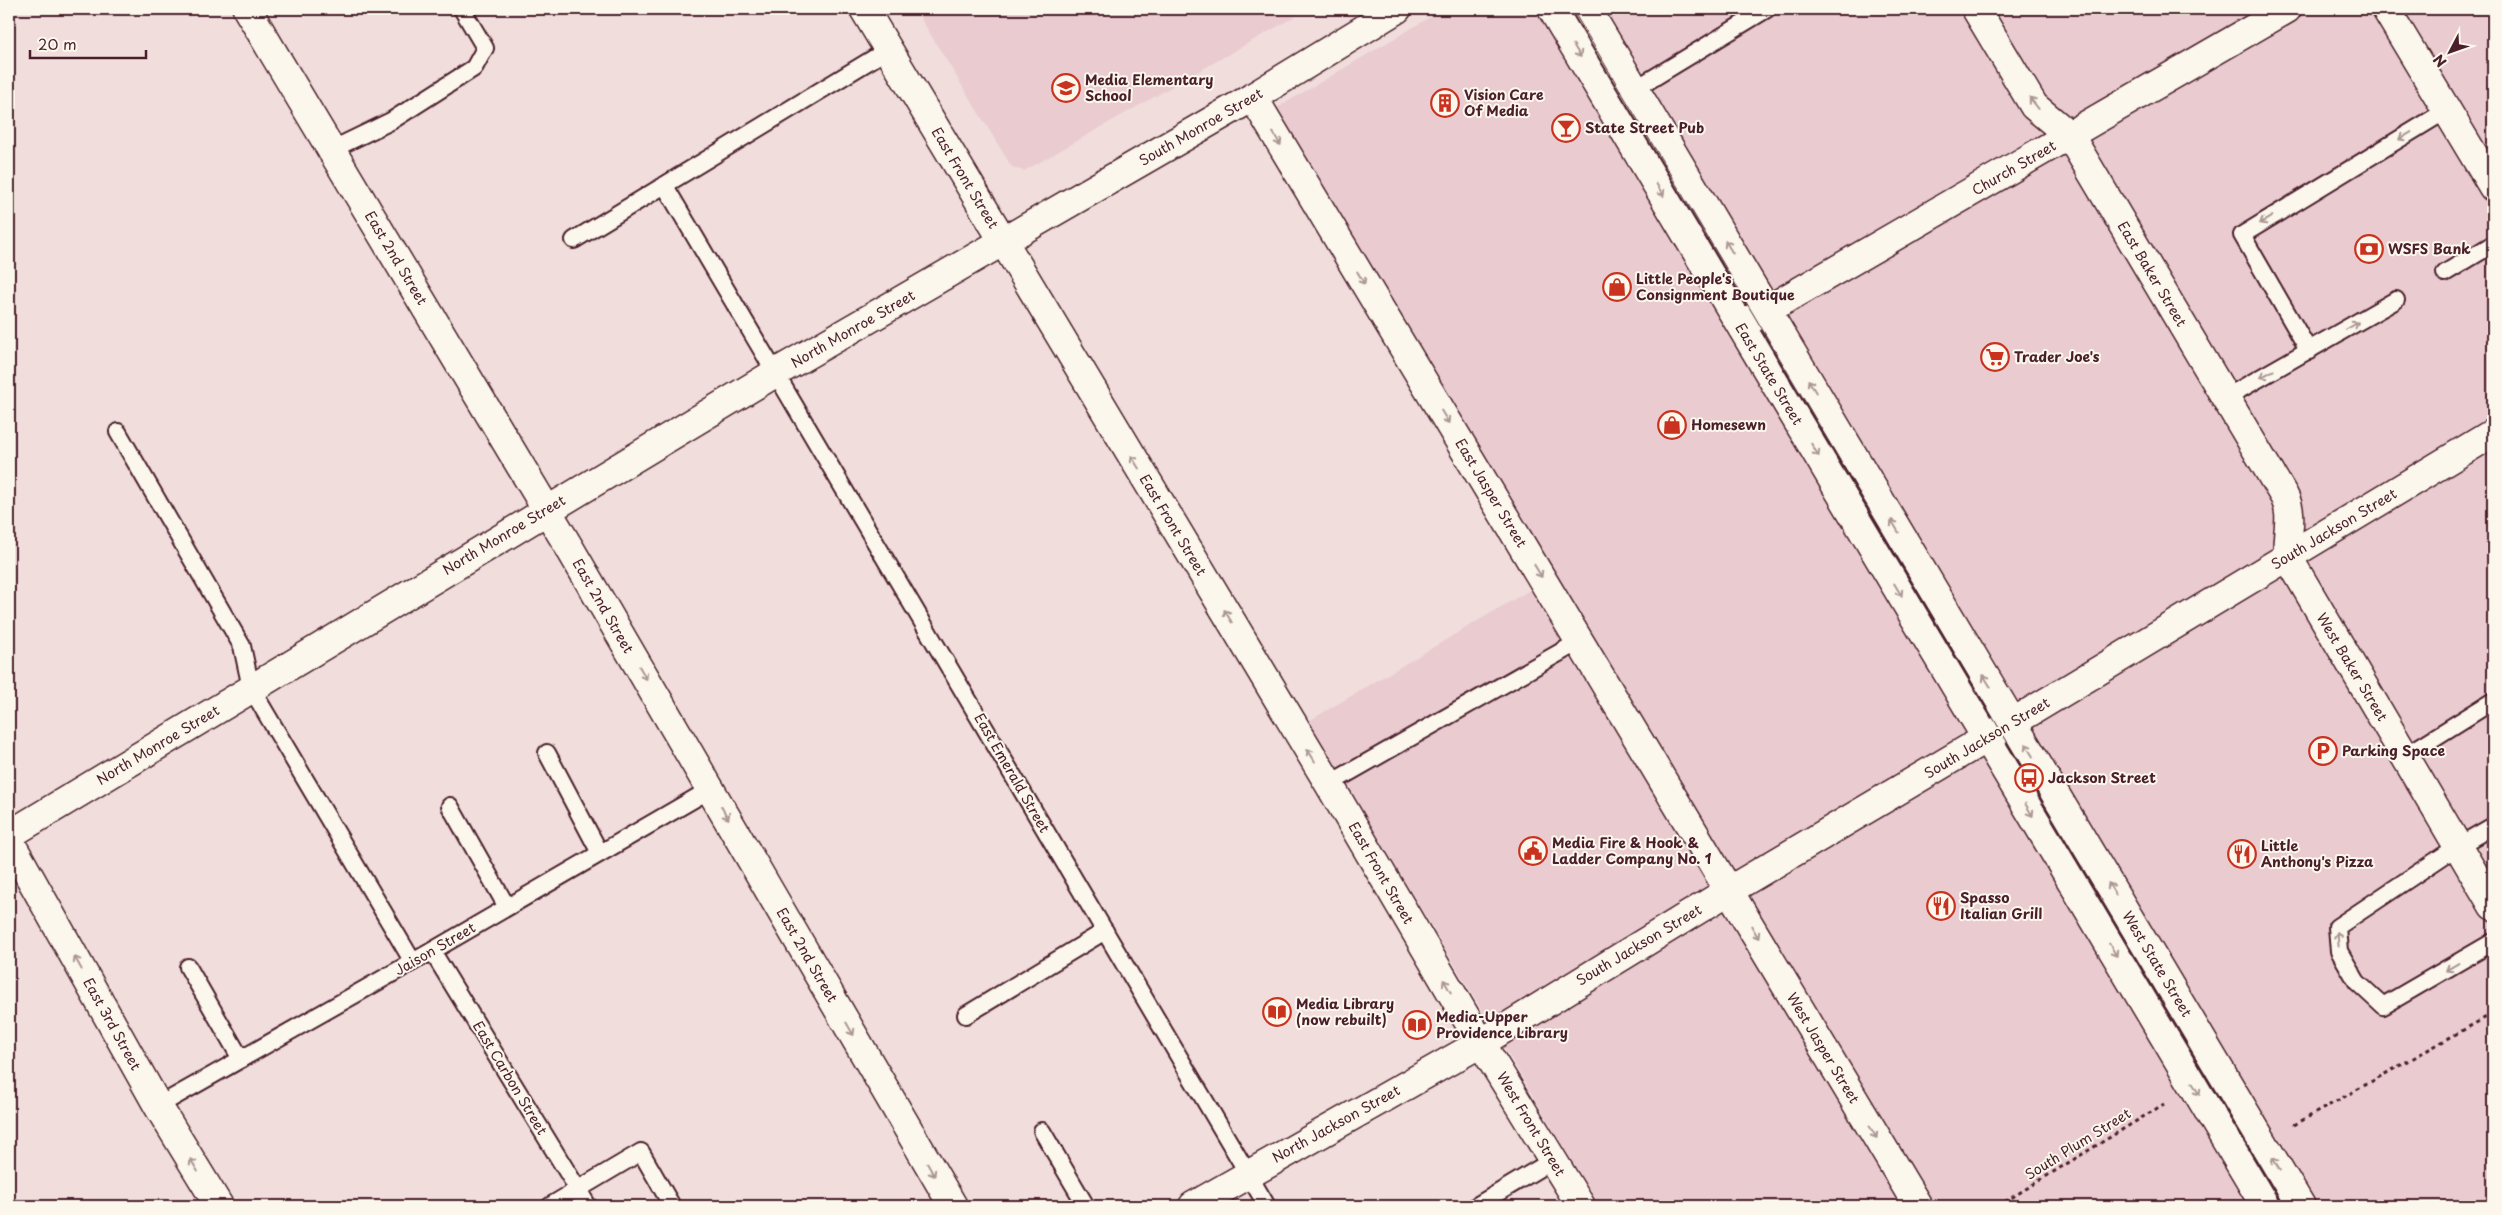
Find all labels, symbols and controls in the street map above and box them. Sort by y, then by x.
scale bar [30,28,146,60]
north arrow [2424,28,2474,78]
text: 20 m [38,32,77,55]
one-way arrow [1572,43,1582,57]
text: N [2428,50,2451,72]
place label: Media Elementary School [1085,69,1213,106]
school or university icon: Media Elementary School [1051,73,1081,103]
street label: South Monroe Street [1135,82,1267,171]
place label: Vision Care Of Media [1464,84,1544,121]
building icon: Vision Care Of Media [1430,88,1460,118]
one-way arrow [2029,97,2040,110]
bar icon: State Street Pub [1551,113,1581,143]
place label: State Street Pub [1585,117,1704,138]
street label: East Front Street [927,123,1004,233]
one-way arrow [1273,131,1283,145]
one-way arrow [2399,131,2413,141]
street label: Church Street [1968,135,2060,200]
one-way arrow [1655,183,1665,197]
street label: East 2nd Street [360,207,433,309]
one-way arrow [2260,216,2274,226]
street label: East Baker Street [2113,217,2192,331]
bank icon: WSFS Bank [2354,234,2384,264]
place label: WSFS Bank [2388,238,2471,259]
one-way arrow [1723,240,1733,254]
place label: Little People's Consignment Boutique [1636,268,1795,305]
one-way arrow [1357,270,1367,284]
shop icon: Little People's Consignment Boutique [1602,272,1632,302]
street label: North Monroe Street [787,284,919,373]
street label: East State Street [1731,319,1808,429]
one-way arrow [2344,321,2358,331]
supermarket icon: Trader Joe's [1980,342,2010,372]
place label: Trader Joe's [2014,346,2100,367]
one-way arrow [2261,370,2275,380]
one-way arrow [1806,380,1816,394]
one-way arrow [1441,410,1451,424]
shop icon: Homesewn [1657,410,1687,440]
place label: Homesewn [1691,414,1766,435]
street label: East Jasper Street [1450,434,1532,552]
one-way arrow [1810,443,1820,457]
one-way arrow [1130,455,1140,469]
street label: East Front Street [1135,470,1212,580]
street label: South Jackson Street [2267,483,2401,574]
street label: North Monroe Street [438,489,569,580]
one-way arrow [1889,519,1899,533]
street label: East 2nd Street [568,554,639,657]
one-way arrow [1533,564,1543,578]
one-way arrow [1893,583,1903,597]
street label: West Baker Street [2312,608,2393,725]
one-way arrow [1222,609,1232,623]
one-way arrow [638,665,648,679]
one-way arrow [1981,674,1991,688]
street label: South Jackson Street [1920,692,2054,783]
street label: North Monroe Street [92,699,223,790]
street label: East Emerald Street [970,709,1055,837]
parking icon: Parking Space [2308,736,2338,766]
place label: Parking Space [2342,740,2445,761]
one-way arrow [2023,743,2033,757]
one-way arrow [1306,749,1316,763]
bus stop icon: Jackson Street [2014,763,2044,793]
place label: Jackson Street [2048,767,2156,788]
one-way arrow [2025,803,2035,817]
one-way arrow [720,805,730,819]
street label: East Front Street [1344,818,1419,928]
place label: Media Fire & Hook & Ladder Company No. 1 [1552,832,1712,869]
place label: Little Anthony's Pizza [2261,835,2374,872]
public building icon: Media Fire & Hook & Ladder Company No. 1 [1518,836,1548,866]
restaurant icon: Little Anthony's Pizza [2227,839,2257,869]
one-way arrow [2106,883,2116,897]
place label: Spasso Italian Grill [1960,887,2042,924]
restaurant icon: Spasso Italian Grill [1926,891,1956,921]
street label: South Jackson Street [1572,899,1706,990]
street label: East 2nd Street [772,903,843,1006]
street label: West State Street [2117,907,2198,1021]
street label: Jaison Street [390,917,479,980]
one-way arrow [1750,924,1760,938]
one-way arrow [2333,931,2343,947]
one-way arrow [2108,942,2118,956]
one-way arrow [73,956,82,971]
one-way arrow [2445,962,2459,972]
street label: East 3rd Street [78,974,147,1074]
one-way arrow [1441,979,1451,993]
street label: West Jasper Street [1782,988,1865,1107]
place label: Media Library (now rebuilt) [1296,993,1394,1030]
library icon: Media Library (now rebuilt) [1262,997,1292,1027]
place label: Media-Upper Providence Library [1436,1006,1568,1043]
library icon: Media-Upper Providence Library [1402,1010,1432,1040]
street label: East Carbon Street [468,1017,553,1139]
one-way arrow [845,1022,855,1037]
street label: West Front Street [1492,1068,1571,1180]
street label: North Jackson Street [1268,1079,1404,1168]
one-way arrow [2191,1082,2201,1096]
street label: South Plum Street [2021,1102,2135,1185]
one-way arrow [1869,1124,1879,1138]
one-way arrow [188,1158,198,1172]
one-way arrow [2270,1158,2280,1172]
one-way arrow [927,1162,937,1176]

